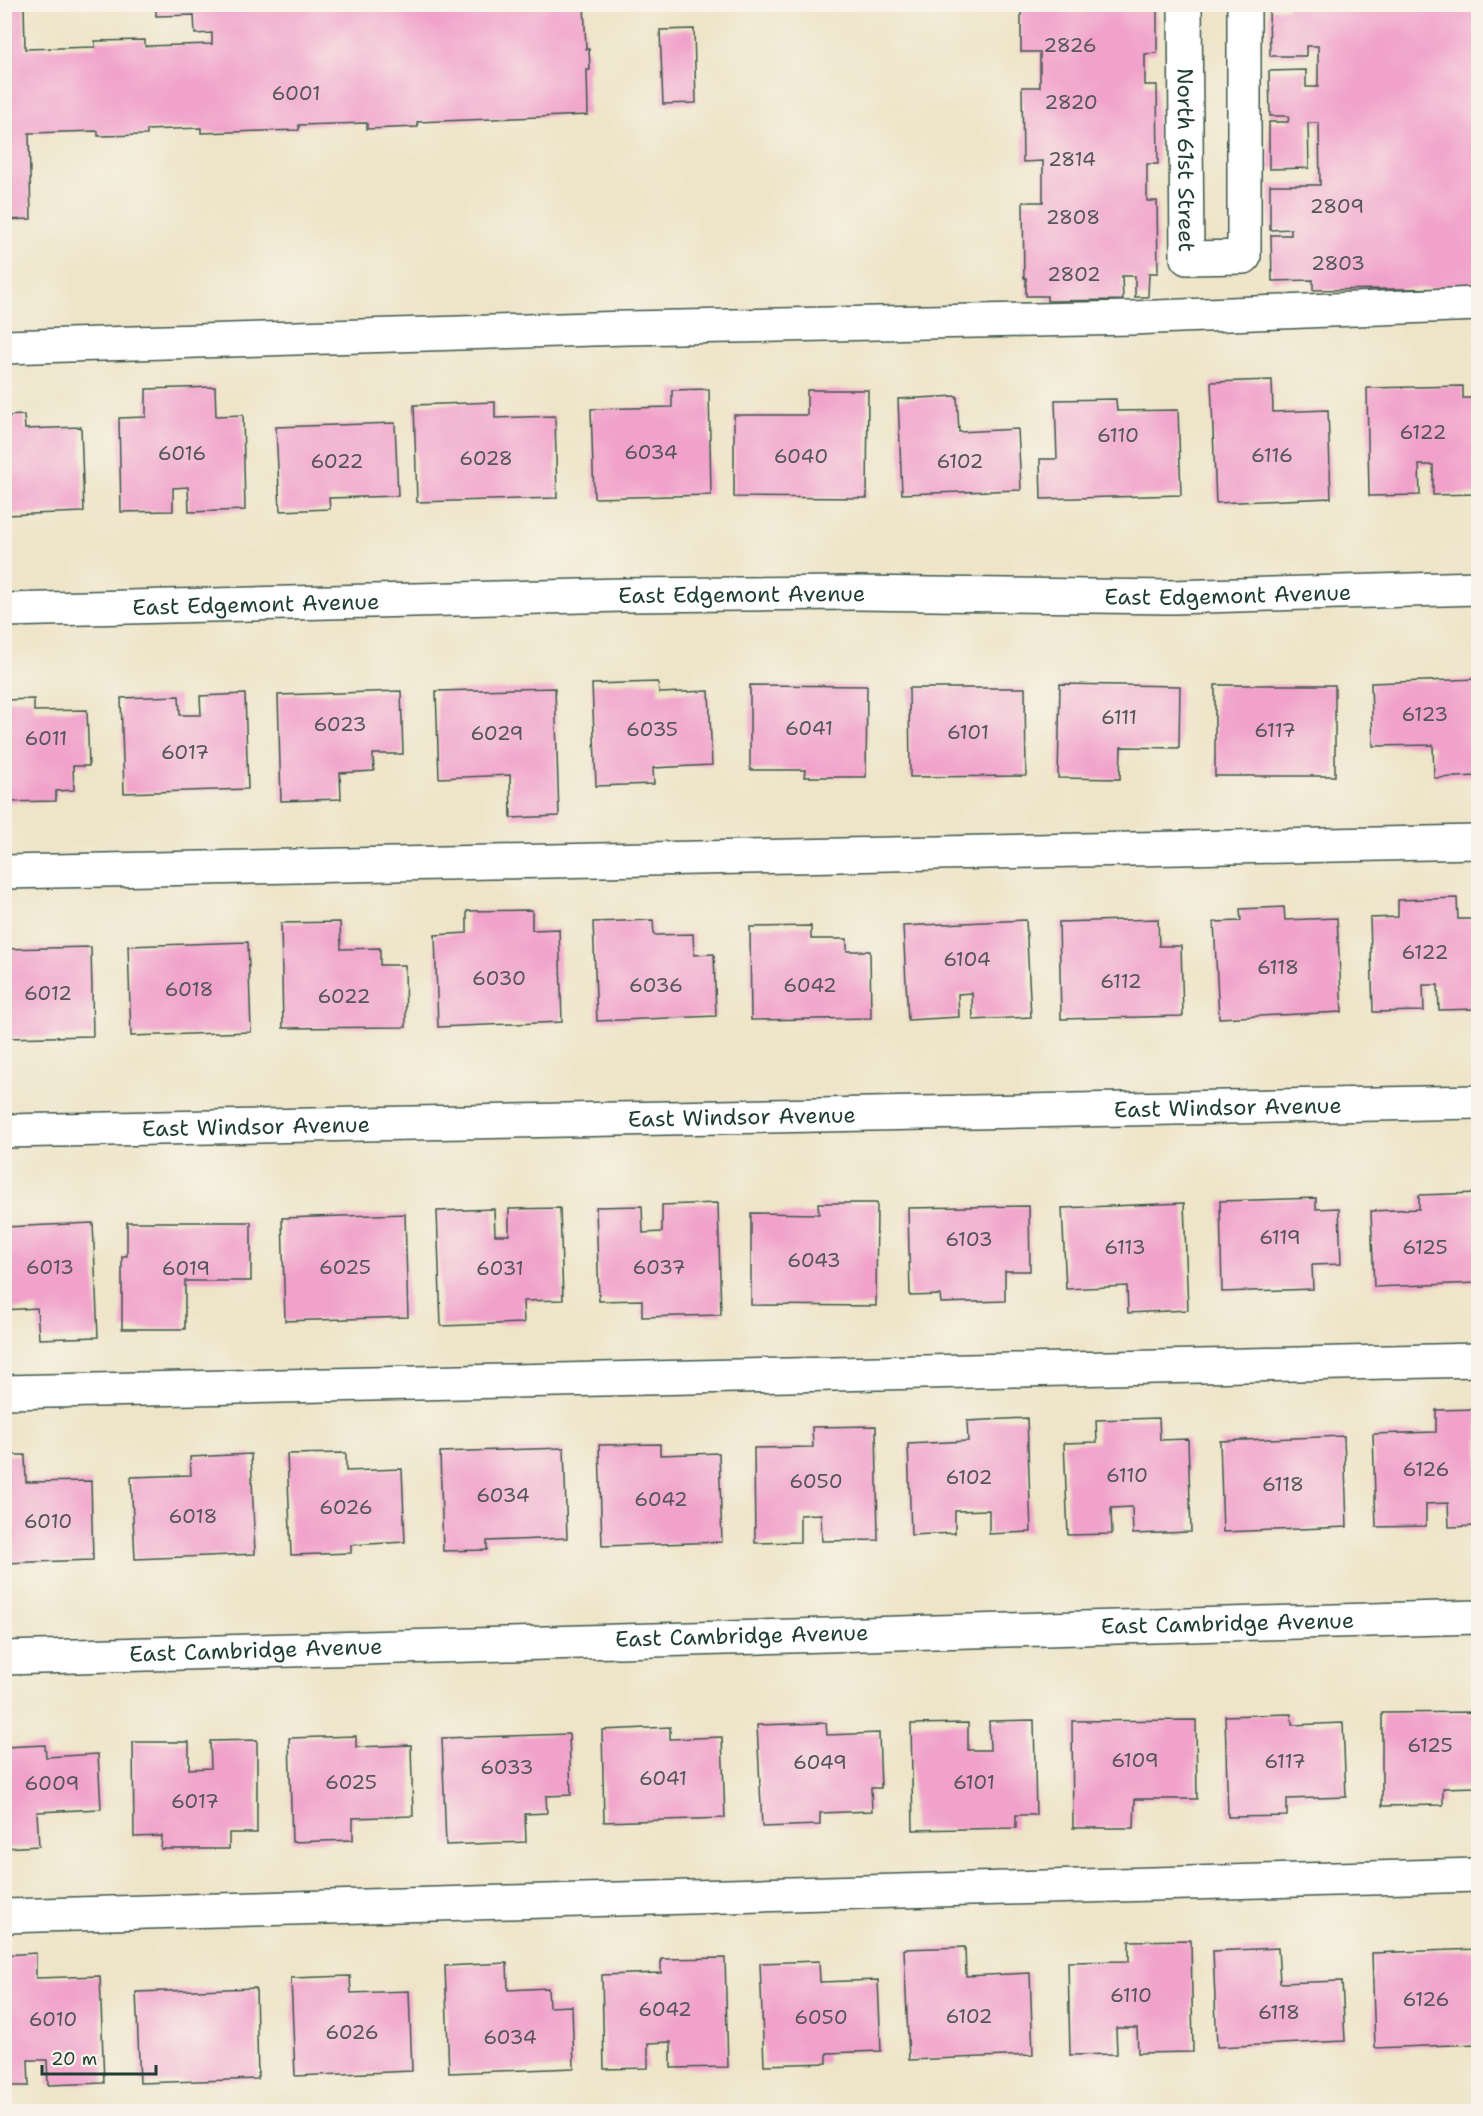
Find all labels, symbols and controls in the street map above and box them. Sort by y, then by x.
house number: 2826 [1043,32,1097,58]
street label: North 61st Street [1171,68,1201,252]
house number: 6001 [271,80,321,106]
house number: 2820 [1044,89,1098,115]
house number: 2814 [1048,146,1096,172]
house number: 2809 [1310,193,1364,219]
house number: 2808 [1046,204,1100,230]
house number: 2803 [1311,250,1365,276]
house number: 2802 [1047,261,1101,287]
house number: 6122 [1400,419,1446,445]
house number: 6110 [1097,422,1139,448]
house number: 6034 [624,439,678,465]
house number: 6016 [158,440,206,466]
house number: 6116 [1251,442,1293,468]
house number: 6040 [774,443,828,469]
house number: 6028 [459,445,513,471]
house number: 6022 [310,448,364,474]
house number: 6102 [936,448,984,474]
street label: East Edgemont Avenue [1104,578,1352,612]
street label: East Edgemont Avenue [618,579,866,610]
street label: East Edgemont Avenue [132,587,380,622]
house number: 6123 [1402,701,1448,727]
house number: 6111 [1101,704,1137,730]
house number: 6023 [313,711,367,737]
house number: 6041 [785,715,833,741]
house number: 6035 [626,716,678,742]
house number: 6117 [1254,717,1296,743]
house number: 6101 [947,719,989,745]
house number: 6029 [470,720,524,746]
house number: 6011 [25,725,67,751]
house number: 6017 [161,739,209,765]
house number: 6122 [1402,939,1448,965]
house number: 6104 [943,946,991,972]
house number: 6118 [1257,954,1299,980]
house number: 6030 [472,965,526,991]
house number: 6112 [1100,968,1142,994]
house number: 6036 [629,972,683,998]
house number: 6042 [783,972,837,998]
house number: 6018 [165,976,213,1002]
house number: 6012 [24,980,72,1006]
house number: 6022 [317,983,371,1009]
street label: East Windsor Avenue [1114,1091,1342,1124]
street label: East Windsor Avenue [628,1100,856,1134]
street label: East Windsor Avenue [142,1110,370,1143]
house number: 6119 [1259,1224,1301,1250]
house number: 6103 [945,1226,993,1252]
house number: 6113 [1104,1234,1146,1260]
house number: 6125 [1402,1234,1448,1260]
house number: 6043 [787,1247,841,1273]
house number: 6013 [26,1254,74,1280]
house number: 6025 [319,1254,371,1280]
house number: 6037 [633,1254,685,1280]
house number: 6019 [162,1255,210,1281]
house number: 6031 [476,1255,524,1281]
house number: 6126 [1403,1456,1449,1482]
house number: 6110 [1106,1462,1148,1488]
house number: 6102 [945,1464,993,1490]
house number: 6050 [789,1468,843,1494]
house number: 6118 [1262,1471,1304,1497]
house number: 6034 [476,1482,530,1508]
house number: 6042 [634,1486,688,1512]
house number: 6026 [319,1494,373,1520]
house number: 6018 [169,1503,217,1529]
house number: 6010 [24,1508,72,1534]
street label: East Cambridge Avenue [1100,1606,1355,1641]
street label: East Cambridge Avenue [615,1618,869,1654]
street label: East Cambridge Avenue [129,1632,383,1669]
house number: 6125 [1407,1732,1453,1758]
house number: 6109 [1111,1747,1159,1773]
house number: 6117 [1264,1748,1306,1774]
house number: 6049 [793,1749,847,1775]
house number: 6033 [480,1754,534,1780]
house number: 6041 [639,1765,687,1791]
house number: 6025 [325,1769,377,1795]
house number: 6101 [953,1769,995,1795]
house number: 6009 [25,1770,79,1796]
house number: 6017 [171,1788,219,1814]
house number: 6110 [1110,1982,1152,2008]
house number: 6126 [1403,1986,1449,2012]
house number: 6042 [638,1996,692,2022]
house number: 6118 [1258,1999,1300,2025]
house number: 6102 [945,2003,993,2029]
house number: 6050 [794,2004,848,2030]
house number: 6010 [29,2006,77,2032]
house number: 6026 [325,2019,379,2045]
house number: 6034 [483,2024,537,2050]
scale bar [42,2038,156,2076]
text: 20 m [51,2047,97,2071]

